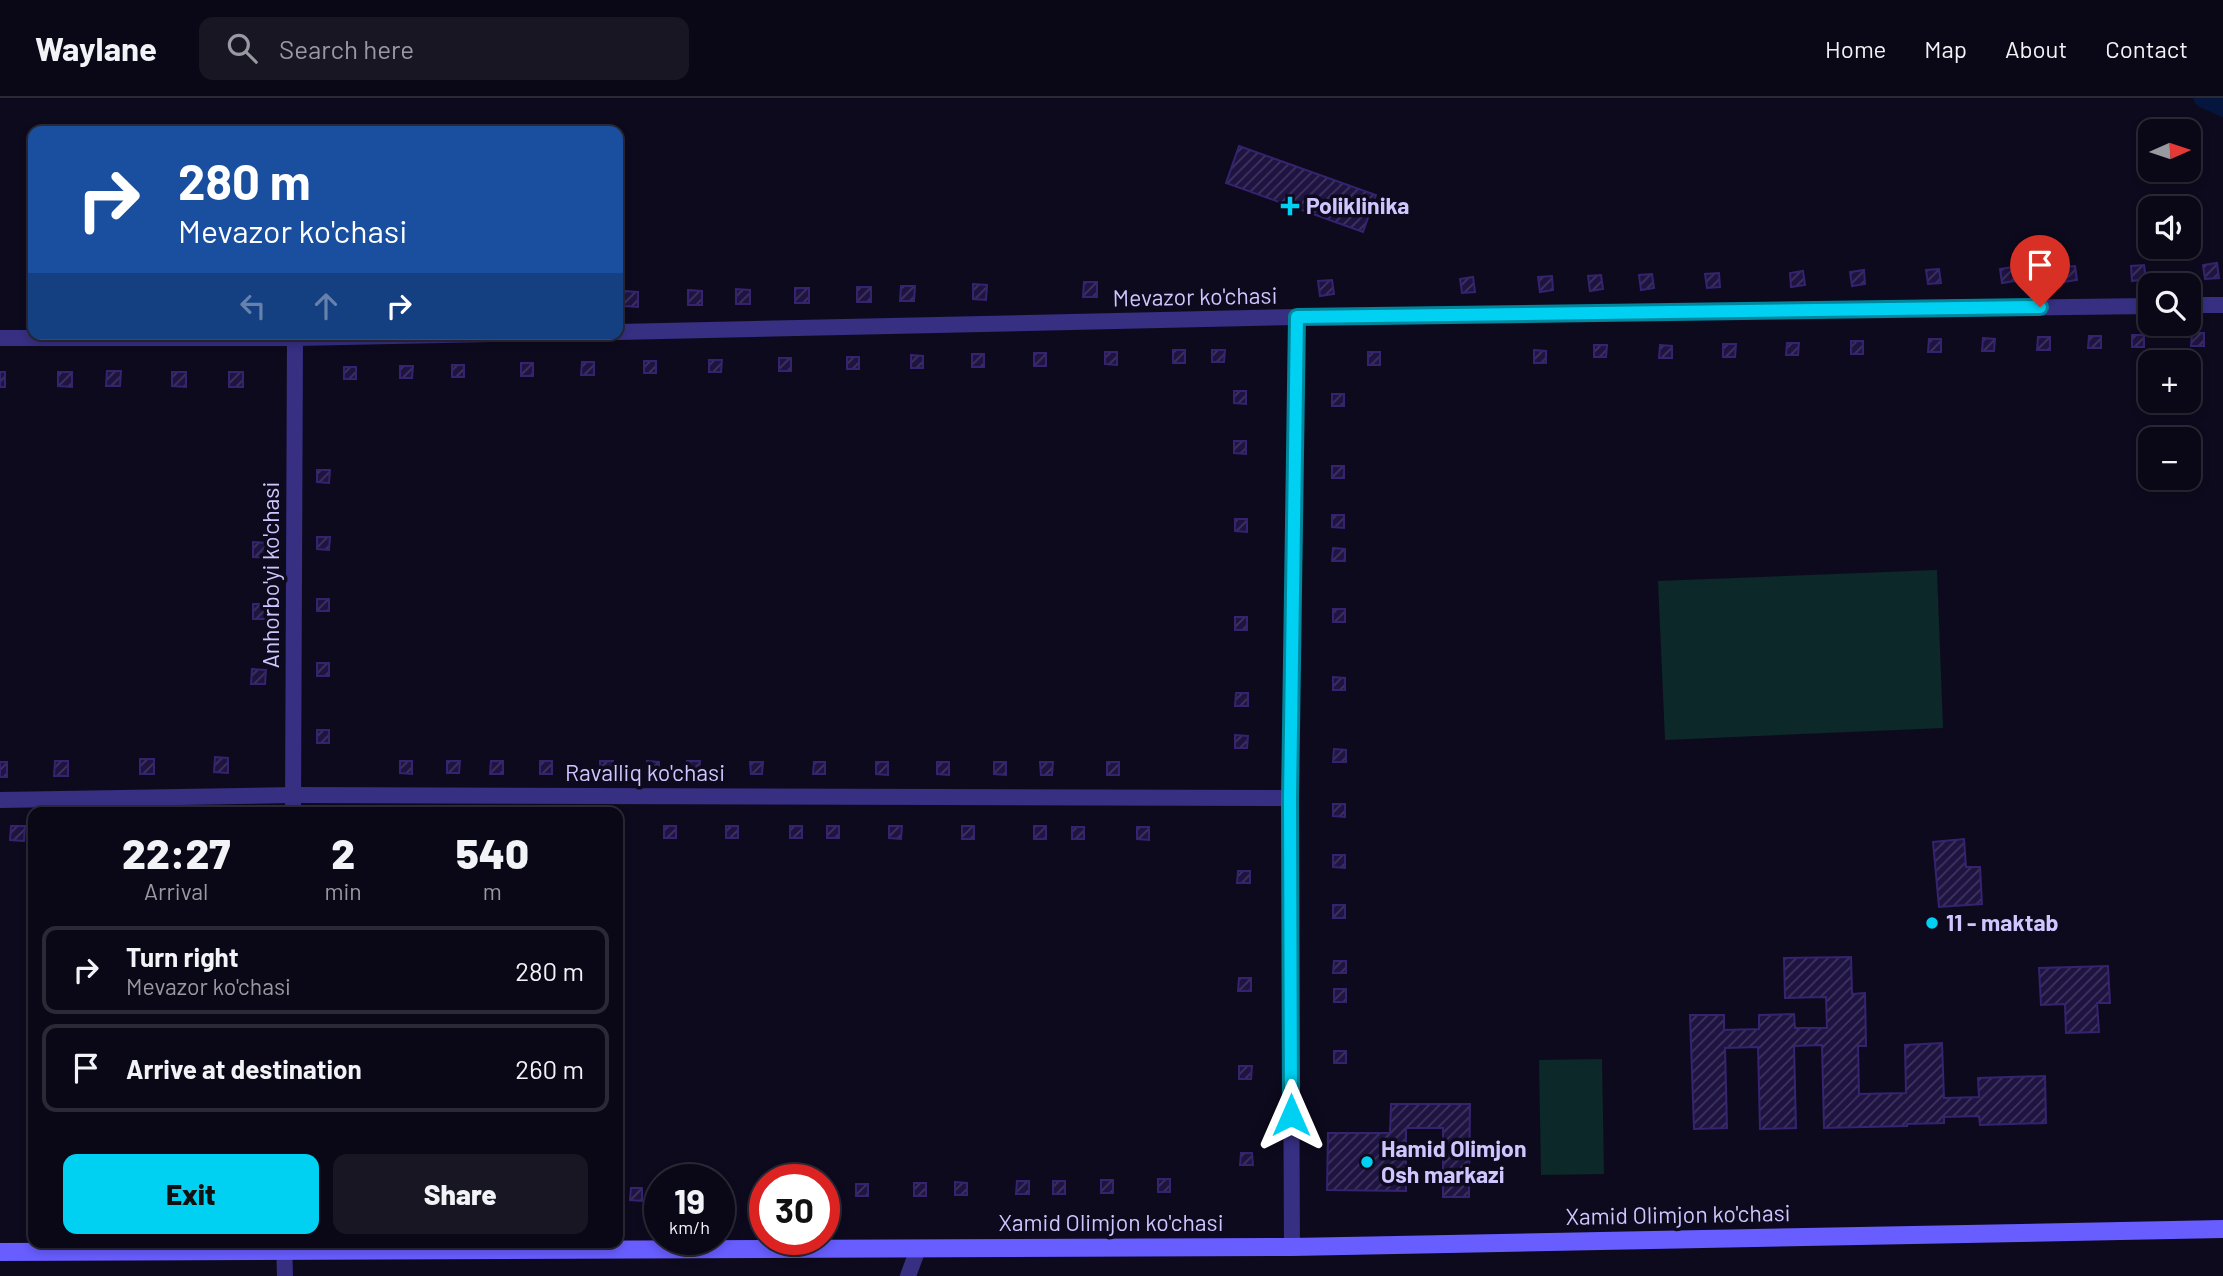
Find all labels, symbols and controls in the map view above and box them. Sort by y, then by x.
search box [199,17,689,80]
text: Waylane [35,28,157,68]
icon: search [223,29,261,67]
text: Search here [279,33,414,64]
text: Home [1825,34,1886,63]
text: Map [1924,34,1967,63]
text: About [2005,34,2067,63]
text: Contact [2105,34,2188,63]
north arrow [2138,119,2202,182]
map controls [2138,119,2201,490]
text: 280 m [178,151,311,210]
icon: right [63,154,154,245]
place label: Poliklinika [1306,191,1409,219]
marker: Poliklinika [1280,196,1300,216]
button: sound [2138,196,2201,259]
text: Mevazor ko'chasi [178,211,407,249]
pin [2010,235,2070,307]
icon: arrive [2021,246,2059,284]
button: search [2138,273,2201,336]
street label: Mevazor ko'chasi [1112,281,1278,311]
icon: left [234,287,272,325]
icon: ahead [307,287,345,325]
icon: right [380,287,418,325]
button: + [2138,350,2201,413]
button: − [2138,427,2201,490]
street label: Anhorbo'yi ko'chasi [256,482,284,668]
street label: Ravalliq ko'chasi [565,758,725,786]
text: 22:27 [122,827,230,877]
text: 2 [331,827,355,877]
text: 540 [456,827,529,877]
text: Arrival [144,877,208,905]
text: min [324,877,362,905]
text: m [483,877,502,905]
place label: 11 - maktab [1946,908,2059,936]
marker: 11 - maktab [1924,915,1940,931]
text: Turn right [126,941,239,972]
icon: right [67,951,105,989]
text: 280 m [515,955,584,986]
text: Mevazor ko'chasi [126,972,291,1000]
icon: arrive [67,1049,105,1087]
text: Arrive at destination [126,1053,362,1084]
text: 260 m [515,1053,584,1084]
position arrow [1254,1078,1328,1152]
place label: Hamid Olimjon Osh markazi [1381,1134,1526,1188]
button: Exit [63,1154,319,1234]
button: Share [333,1154,588,1234]
marker: Hamid Olimjon Osh markazi [1359,1154,1375,1170]
speed limit sign: 30 [749,1164,840,1255]
text: 19 [674,1179,705,1221]
street label: Xamid Olimjon ko'chasi [1565,1198,1791,1230]
street label: Xamid Olimjon ko'chasi [998,1208,1224,1236]
text: km/h [669,1216,710,1238]

